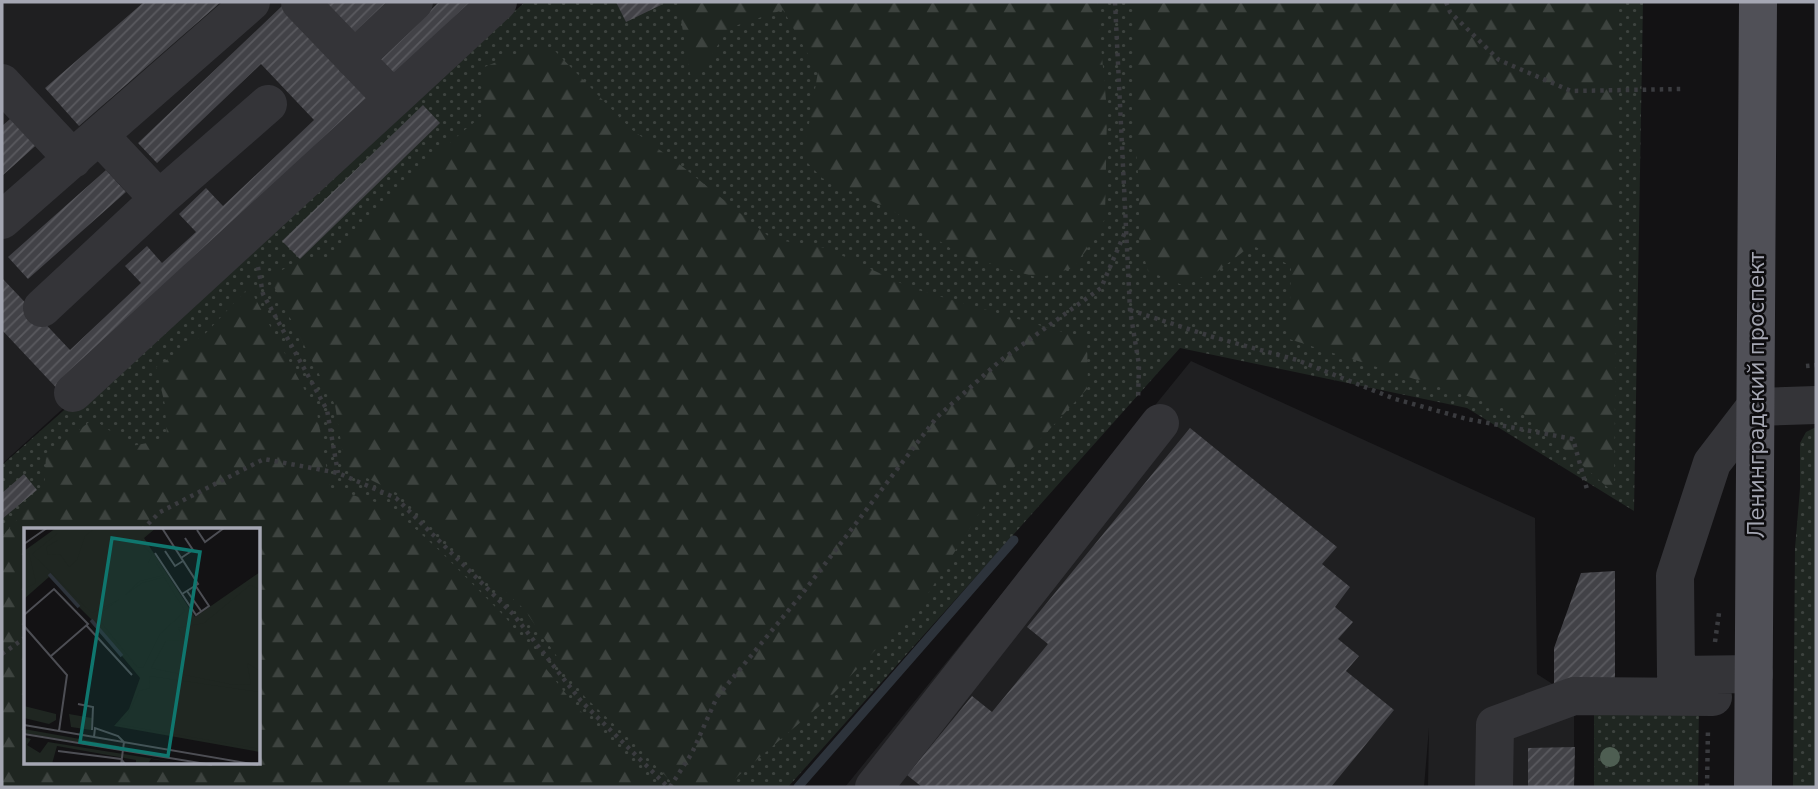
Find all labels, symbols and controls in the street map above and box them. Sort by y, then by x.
street label: Ленинградский проспект [1740,251,1772,538]
inset map [24,528,261,764]

